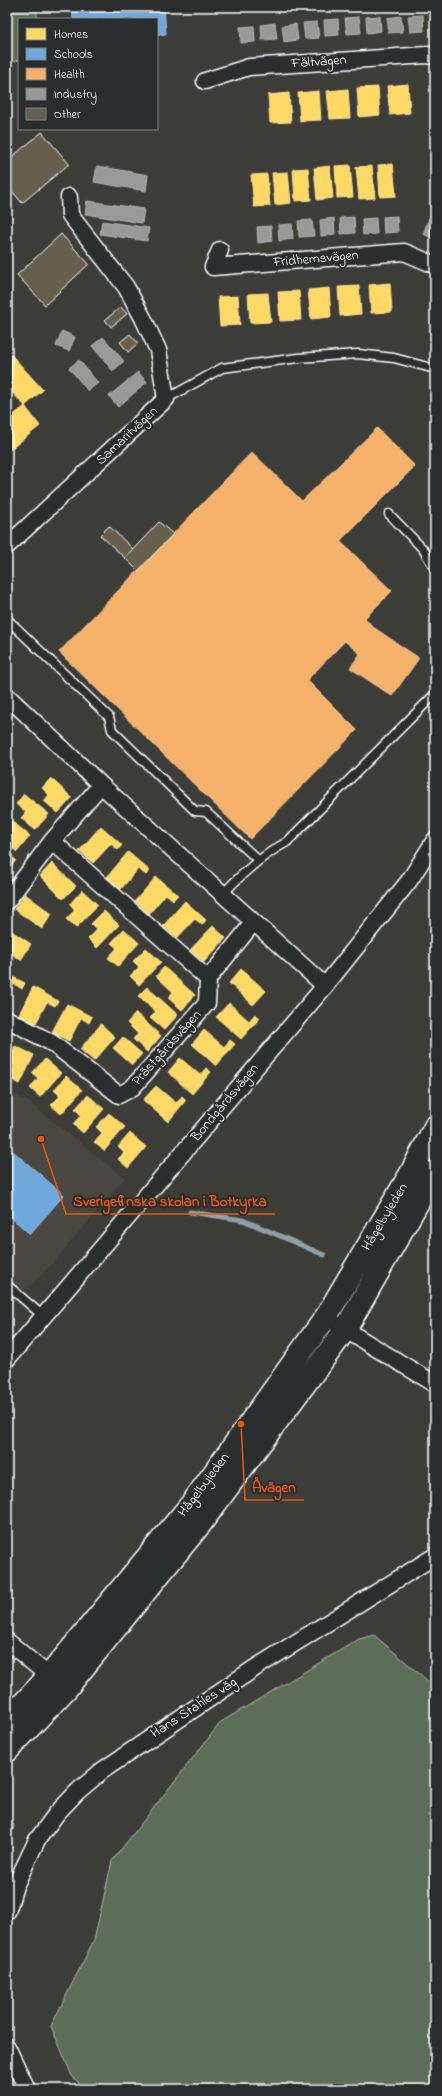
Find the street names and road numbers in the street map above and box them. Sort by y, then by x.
street label: Fältvägen [290,50,347,75]
street label: Fridhemsvägen [271,245,360,274]
street label: Samaritvägen [91,401,164,471]
street label: Prästgårdsvägen [127,1005,208,1091]
street label: Bondgårdsvägen [185,1059,265,1148]
street label: Hågelbyleden [357,1179,414,1255]
street label: Hågelbyleden [173,1448,236,1522]
street label: Hans Stahles väg [147,1672,242,1745]

